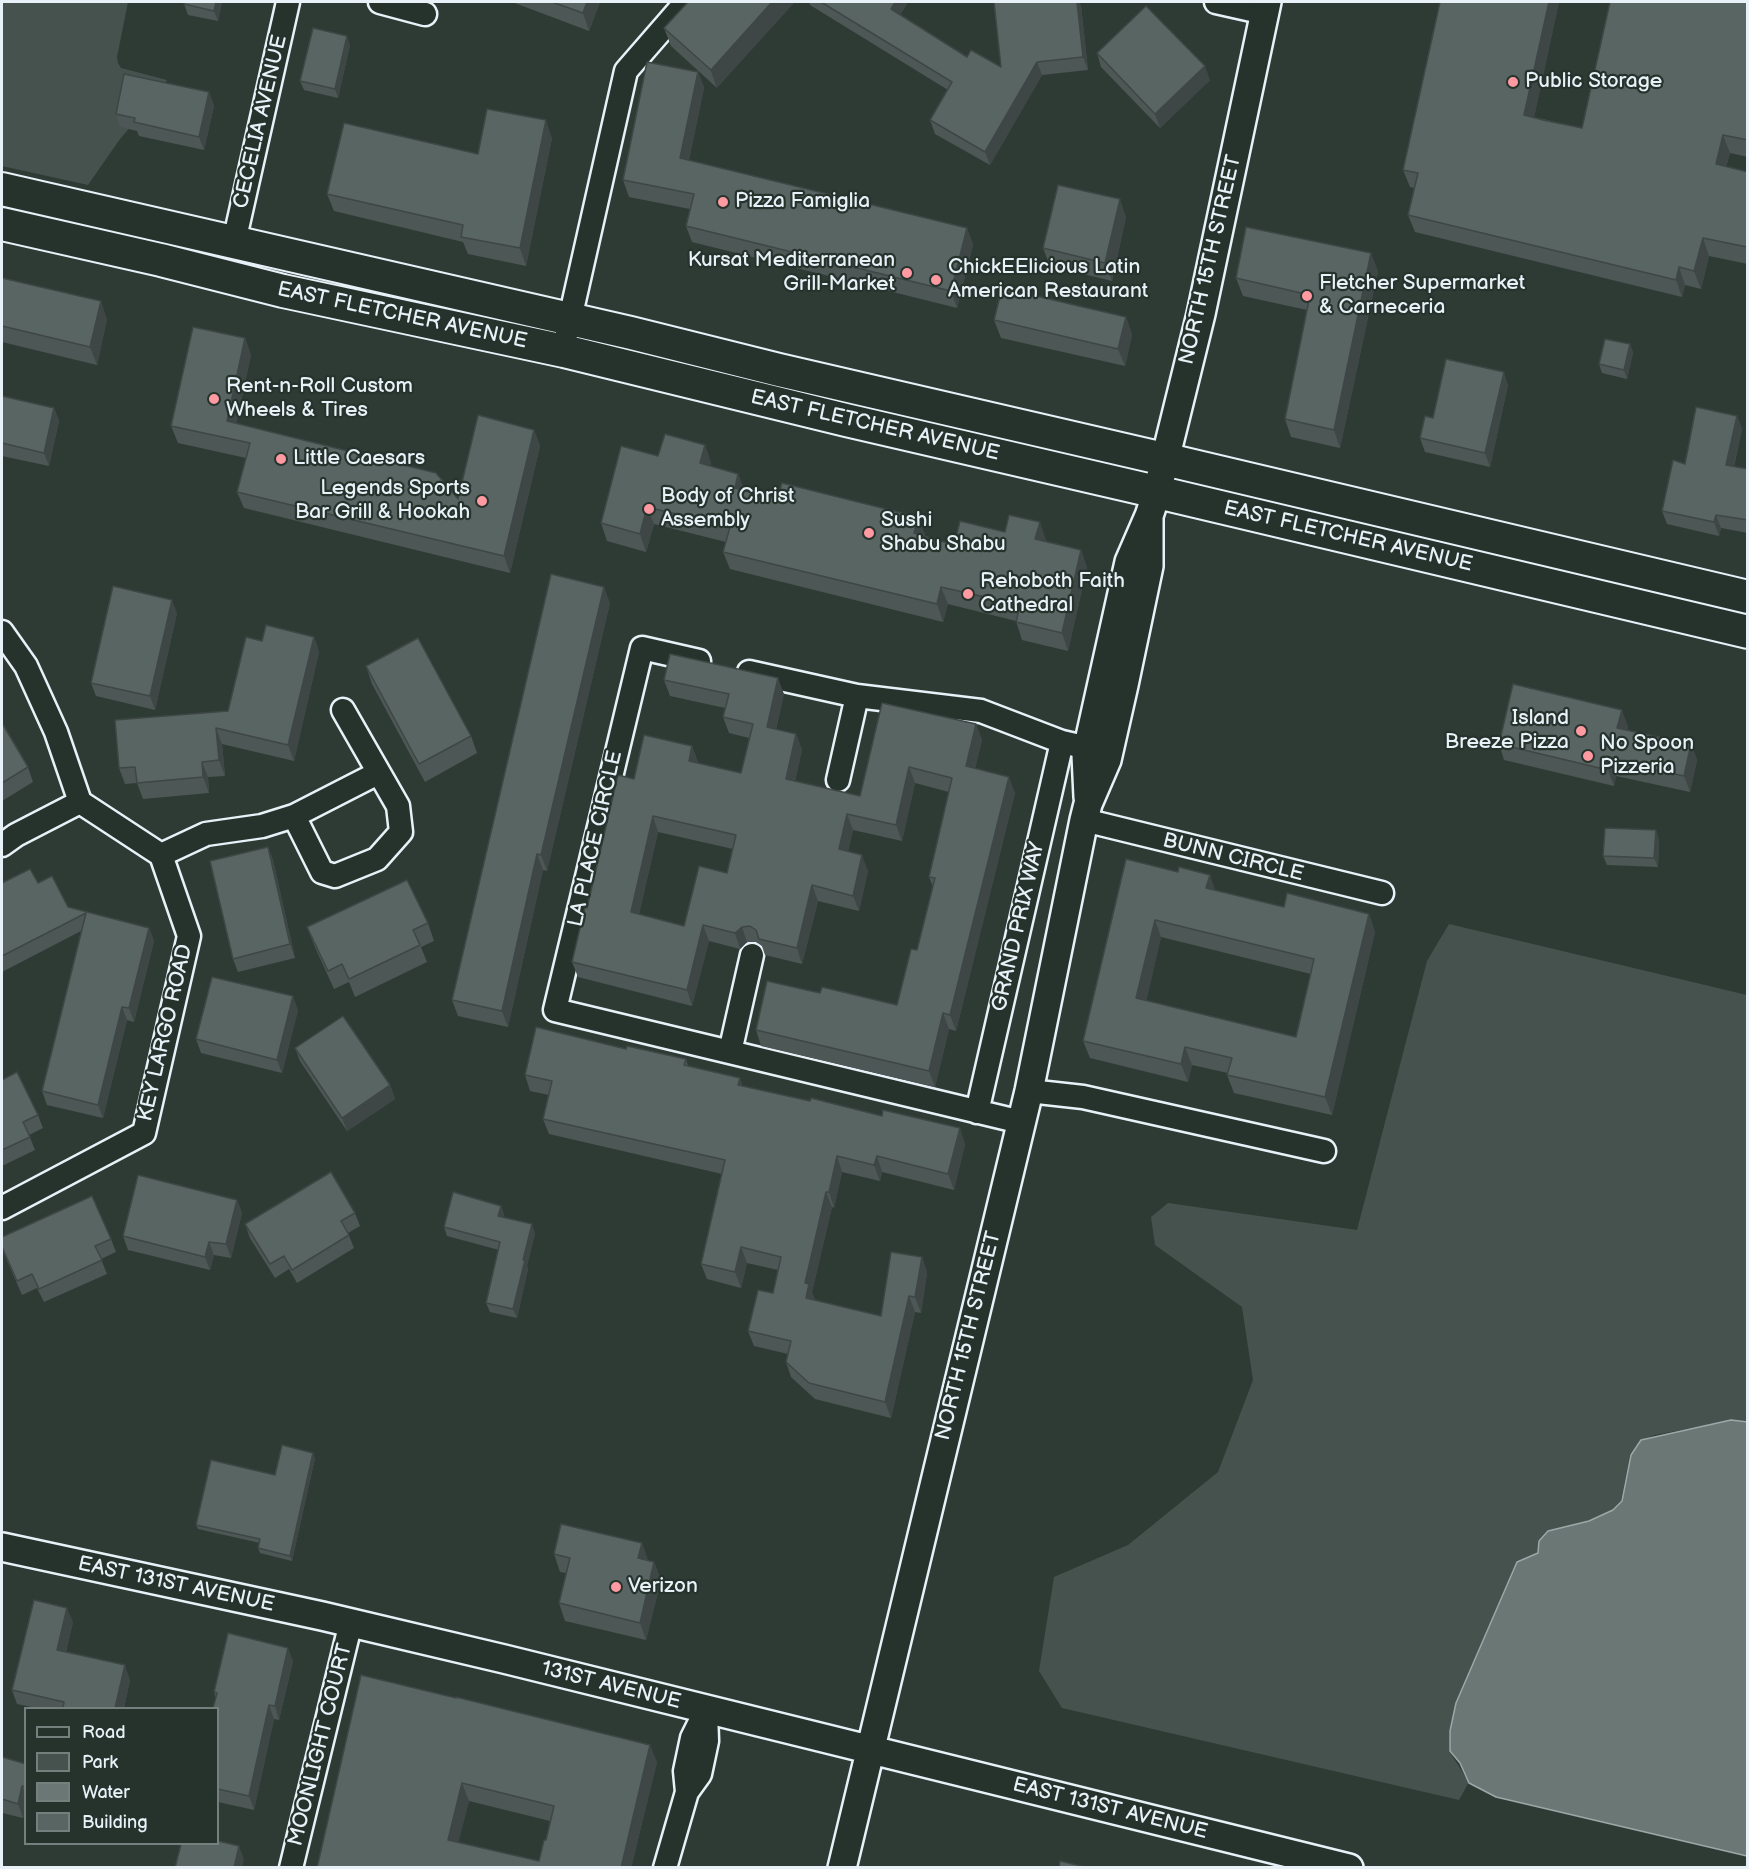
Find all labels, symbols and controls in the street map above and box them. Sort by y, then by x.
street label: CECELIA AVENUE [229,33,293,211]
place label: Public Storage [1525,69,1662,95]
marker: Public Storage [1506,75,1520,89]
street label: NORTH 15TH STREET [1175,153,1247,367]
place label: Pizza Famiglia [735,189,870,215]
marker: Pizza Famiglia [716,195,730,209]
place label: Kursat Mediterranean Grill-Market [688,248,895,298]
place label: ChickEElicious Latin American Restaurant [948,255,1148,305]
marker: Kursat Mediterranean Grill-Market [900,266,914,280]
place label: Fletcher Supermarket & Carneceria [1319,271,1525,321]
marker: ChickEElicious Latin American Restaurant [929,273,943,287]
street label: EAST FLETCHER AVENUE [275,277,529,355]
marker: Fletcher Supermarket & Carneceria [1300,289,1314,303]
place label: Rent-n-Roll Custom Wheels & Tires [226,374,413,424]
street label: EAST FLETCHER AVENUE [748,385,1002,467]
marker: Rent-n-Roll Custom Wheels & Tires [207,392,221,406]
place label: Little Caesars [293,446,425,472]
marker: Little Caesars [274,452,288,466]
place label: Legends Sports Bar Grill & Hookah [295,476,470,526]
place label: Body of Christ Assembly [661,484,794,534]
marker: Legends Sports Bar Grill & Hookah [475,494,489,508]
street label: EAST FLETCHER AVENUE [1221,496,1475,578]
marker: Body of Christ Assembly [642,502,656,516]
place label: Sushi Shabu Shabu [881,508,1006,558]
marker: Sushi Shabu Shabu [862,526,876,540]
place label: Rehoboth Faith Cathedral [980,569,1125,619]
marker: Rehoboth Faith Cathedral [961,587,975,601]
place label: Island Breeze Pizza [1445,706,1569,756]
marker: Island Breeze Pizza [1574,724,1588,738]
place label: No Spoon Pizzeria [1600,731,1694,781]
street label: LA PLACE CIRCLE [564,749,628,929]
marker: No Spoon Pizzeria [1581,749,1595,763]
street label: BUNN CIRCLE [1160,828,1306,888]
street label: GRAND PRIX WAY [987,840,1051,1014]
street label: KEY LARGO ROAD [133,942,199,1124]
street label: NORTH 15TH STREET [931,1229,1007,1443]
street label: EAST 131ST AVENUE [76,1552,276,1618]
place label: Verizon [628,1574,698,1600]
marker: Verizon [609,1580,623,1594]
street label: MOONLIGHT COURT [284,1641,358,1849]
street label: 131ST AVENUE [539,1657,683,1715]
legend [24,1707,219,1845]
text: Road [82,1722,126,1743]
text: Park [82,1752,118,1773]
street label: EAST 131ST AVENUE [1010,1773,1210,1845]
text: Water [82,1782,130,1803]
text: Building [82,1812,148,1833]

